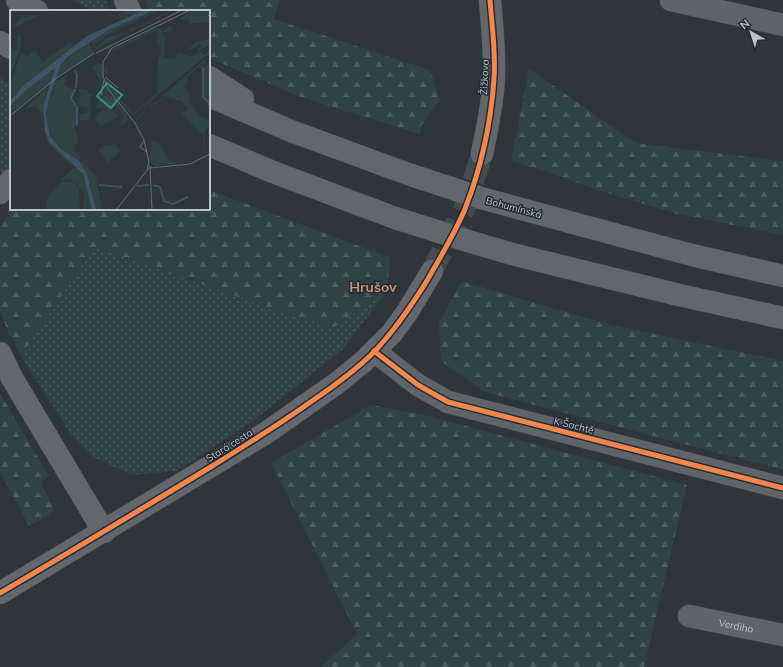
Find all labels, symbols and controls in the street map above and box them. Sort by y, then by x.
inset map [10,10,210,210]
north arrow [731,12,771,52]
text: N [737,16,752,32]
street label: Žižkova [477,59,492,95]
street label: Bohumínská [485,194,543,221]
district label: Hrušov [349,278,397,296]
street label: K Šachtě [552,414,595,437]
street label: Stará cesta [203,426,255,465]
street label: Verdiho [717,616,755,636]

